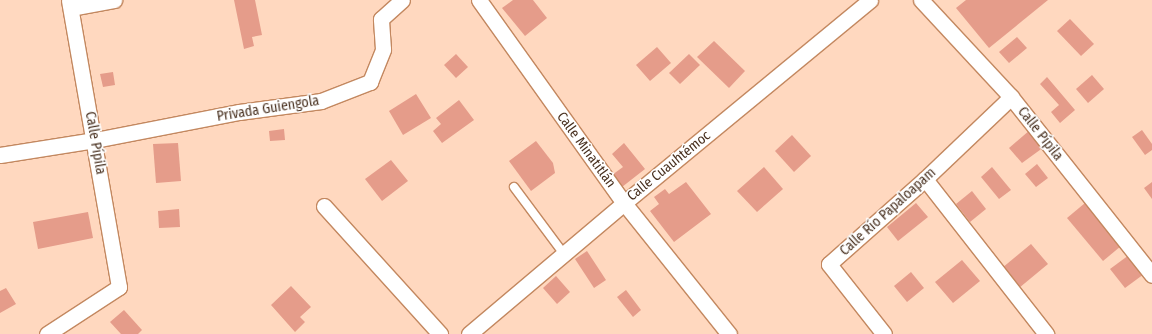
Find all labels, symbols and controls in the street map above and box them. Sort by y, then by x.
street label: Privada Guiengola [216,93,320,125]
street label: Calle Pípila [1014,104,1066,164]
street label: Calle Minatitlán [553,109,619,191]
street label: Calle Pípila [81,110,109,176]
street label: Calle Cuauhtémoc [624,127,714,205]
street label: Calle Río Papaloapam [837,165,939,259]

